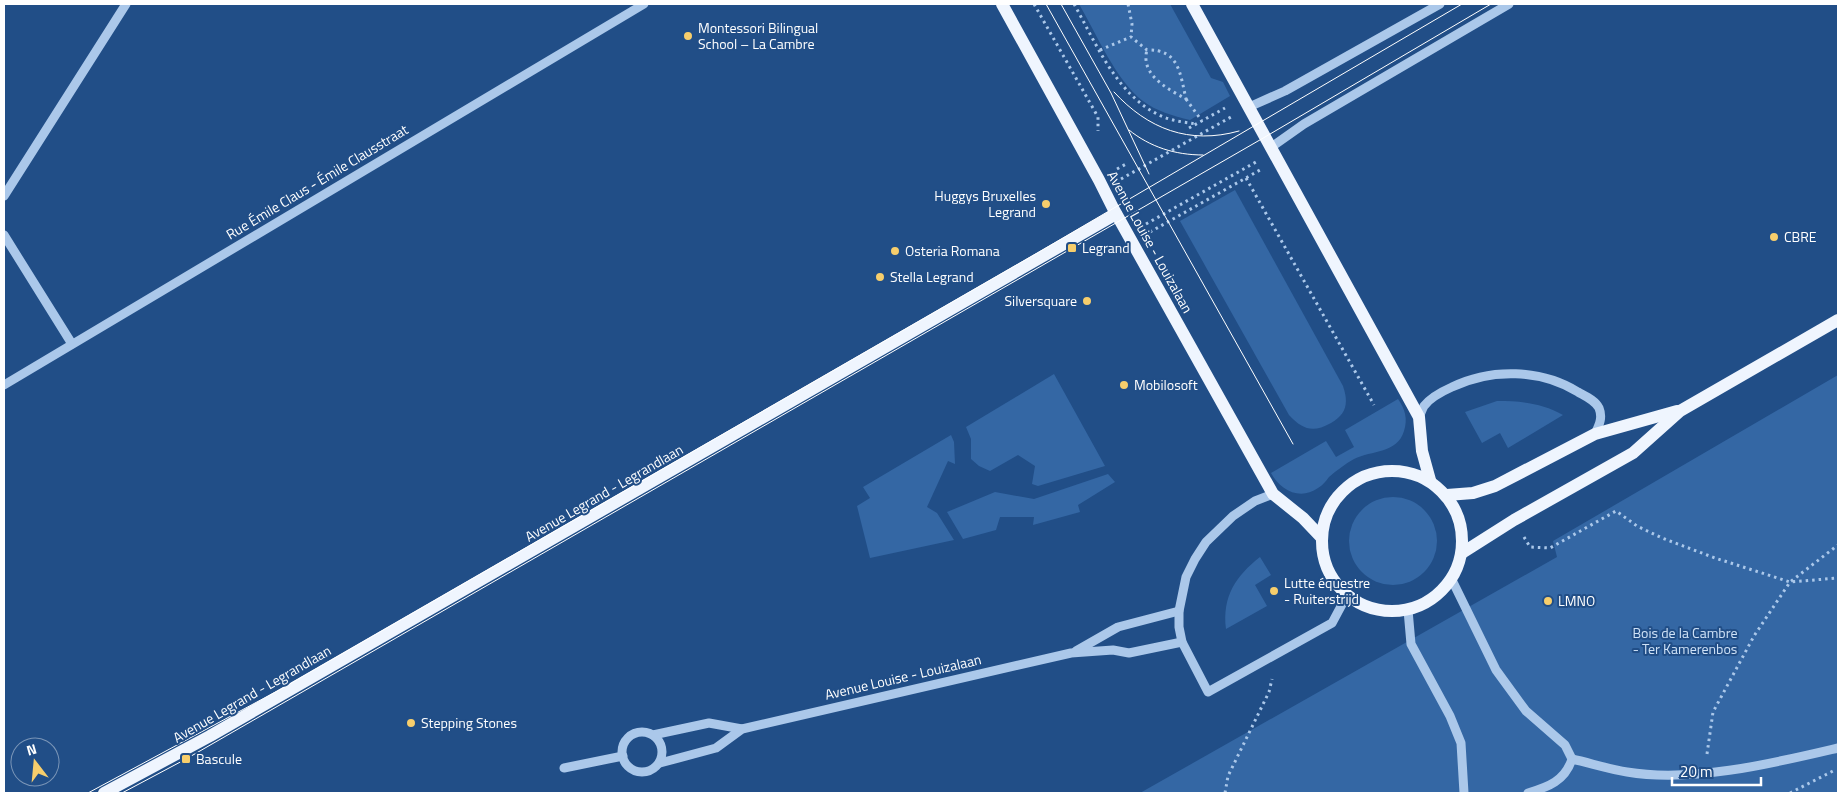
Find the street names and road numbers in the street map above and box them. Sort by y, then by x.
street label: Rue Émile Claus - Émile Clausstraat [222,119,412,244]
street label: Avenue Louise - Louizalaan [1102,167,1198,317]
street label: Avenue Legrand - Legrandlaan [521,439,687,546]
street label: Avenue Legrand - Legrandlaan [169,640,335,747]
street label: Avenue Louise - Louizalaan [823,648,983,705]

